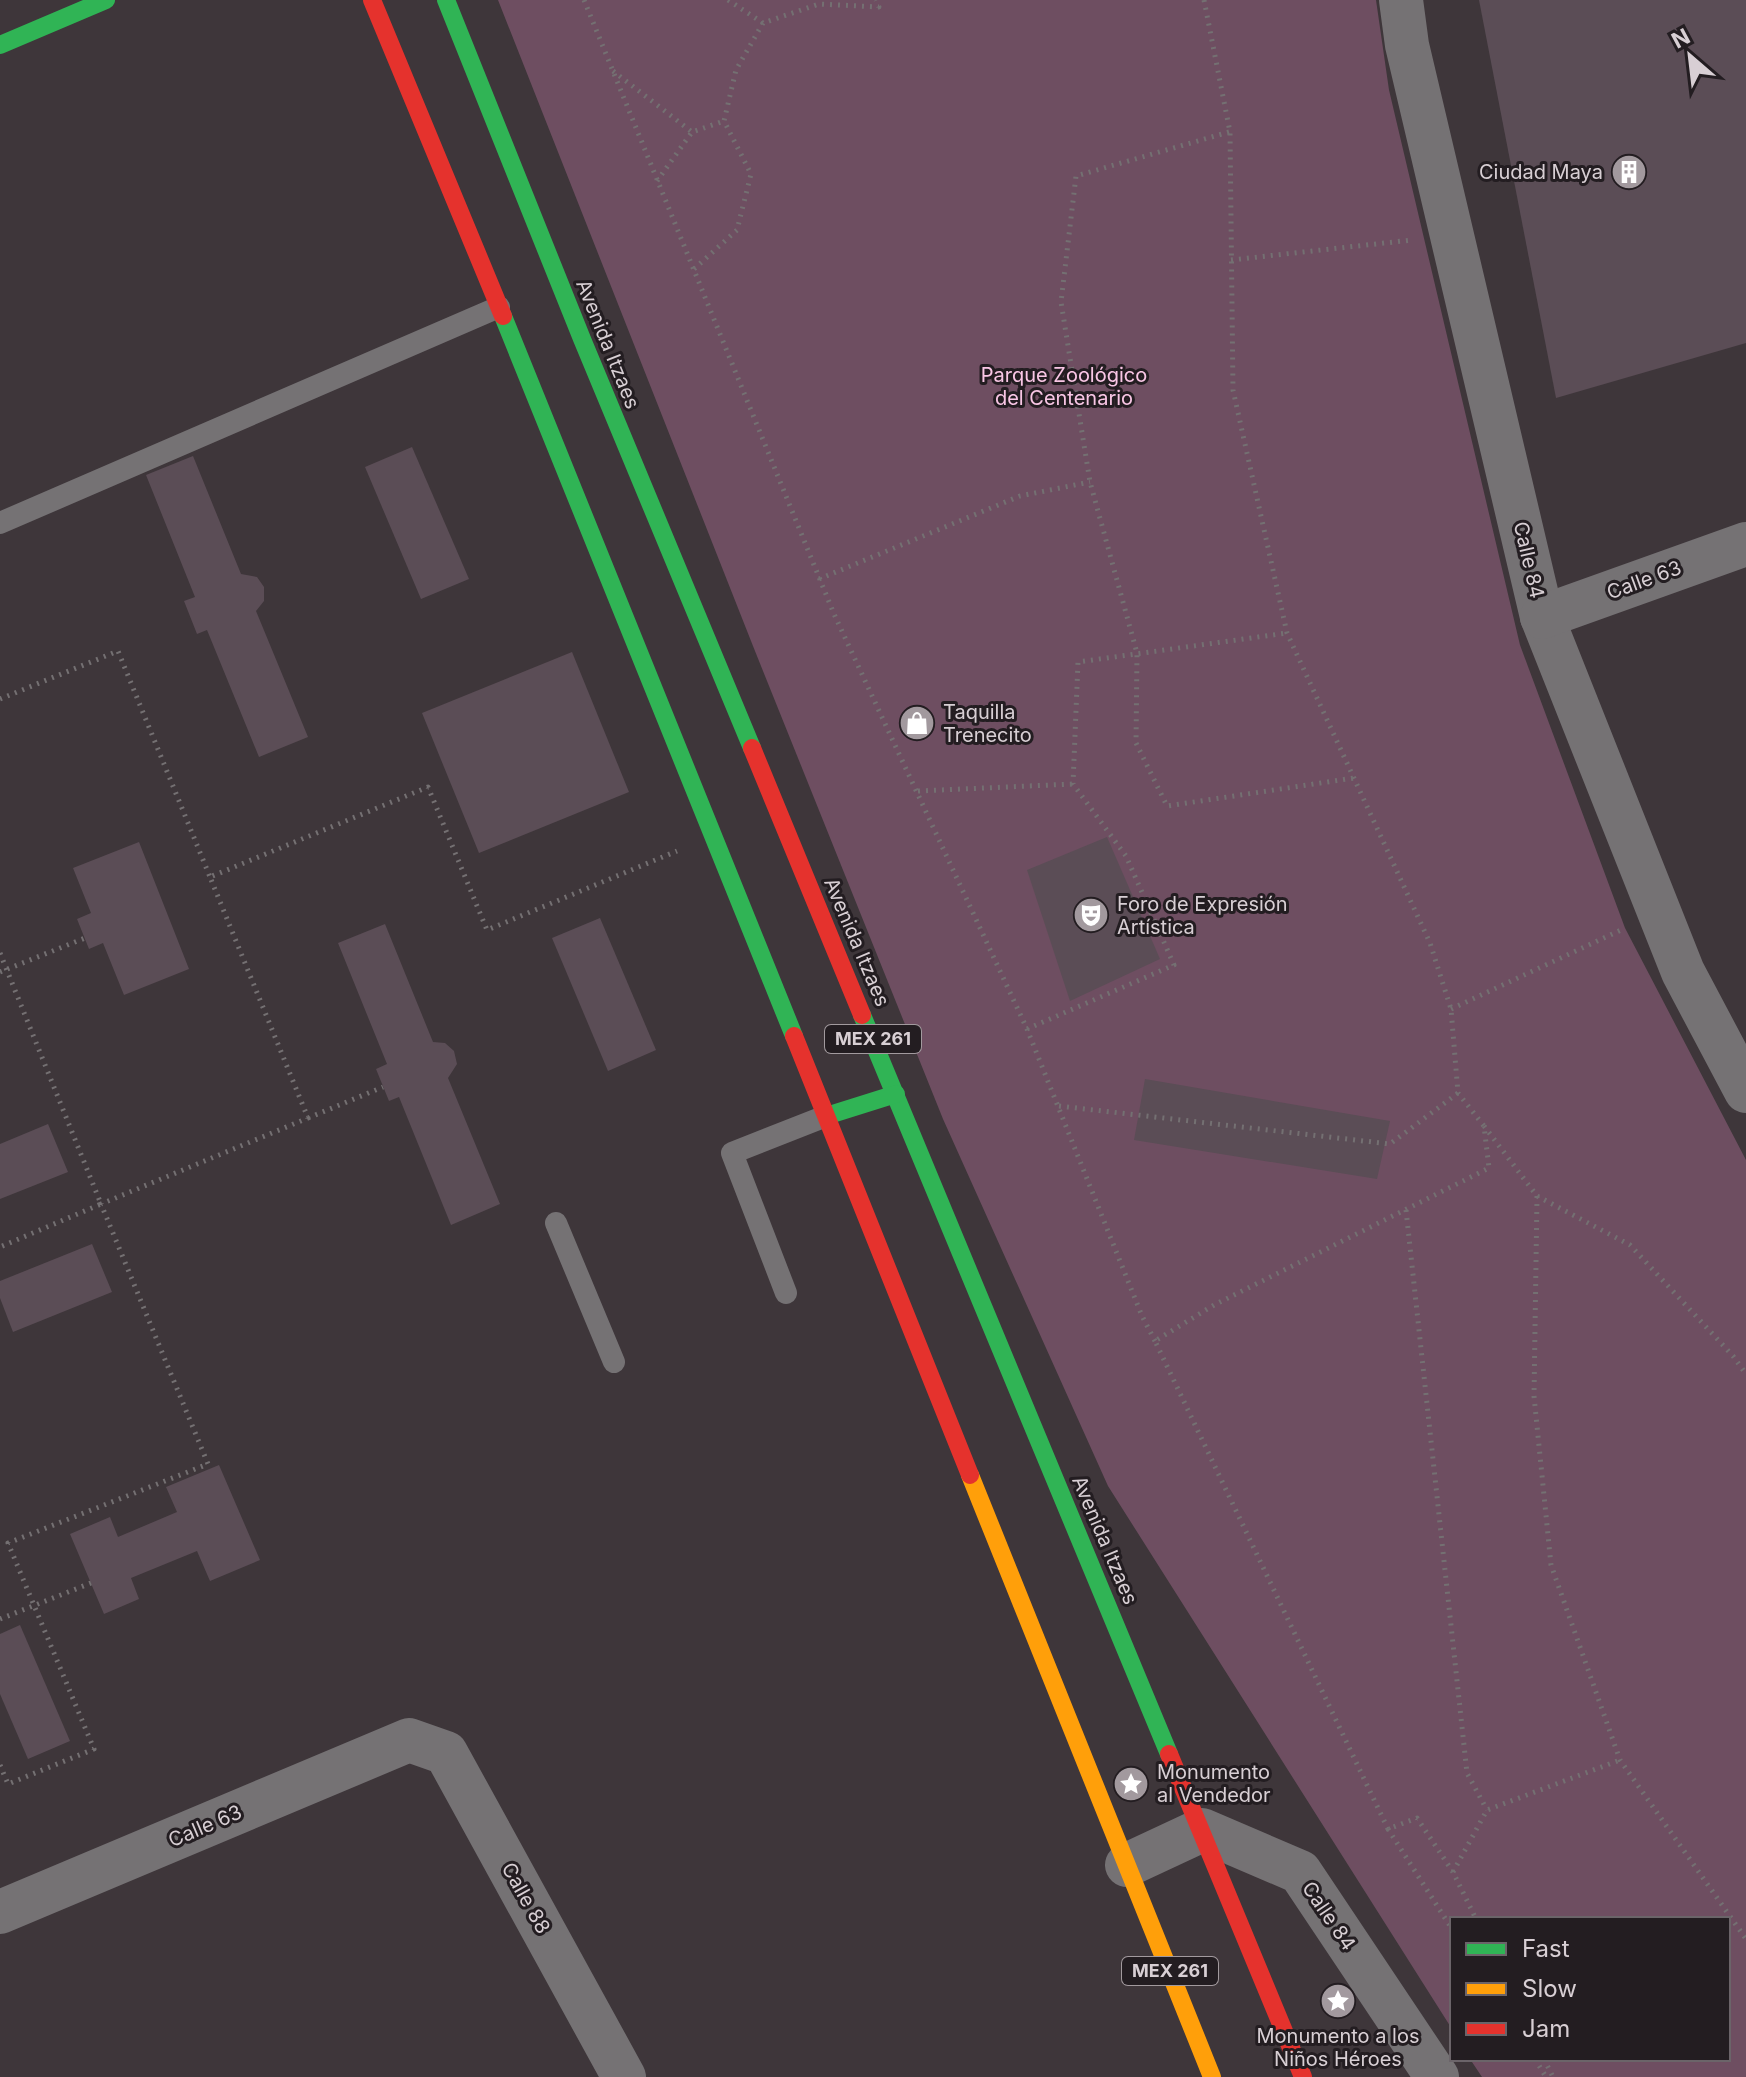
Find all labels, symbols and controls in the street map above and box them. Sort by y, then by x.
north arrow [1650,16,1730,96]
text: N [1667,23,1694,54]
building icon: Ciudad Maya [1610,153,1648,191]
place label: Ciudad Maya [1479,160,1603,184]
street label: Avenida Itzaes [571,276,645,412]
park label: Parque Zoológico del Centenario [981,363,1147,410]
street label: Calle 84 [1509,519,1549,601]
street label: Calle 63 [1603,555,1685,605]
place label: Taquilla Trenecito [943,700,1032,747]
shop icon: Taquilla Trenecito [898,704,936,742]
street label: Avenida Itzaes [819,874,895,1010]
place label: Foro de Expresión Artística [1117,892,1288,939]
theatre icon: Foro de Expresión Artística [1072,896,1110,934]
road number: MEX 261 [825,1025,921,1053]
street label: Avenida Itzaes [1067,1472,1143,1608]
place label: Monumento al Vendedor [1157,1760,1271,1807]
place icon: Monumento al Vendedor [1112,1765,1150,1803]
street label: Calle 63 [165,1800,245,1852]
street label: Calle 88 [497,1858,555,1938]
street label: Calle 84 [1297,1877,1361,1955]
legend [1450,1917,1730,2061]
text: Fast [1522,1934,1570,1963]
road number: MEX 261 [1122,1957,1218,1985]
text: Slow [1522,1974,1577,2003]
place icon: Monumento a los Niños Héroes [1319,1982,1357,2020]
text: Jam [1522,2014,1570,2043]
place label: Monumento a los Niños Héroes [1257,2024,1419,2071]

